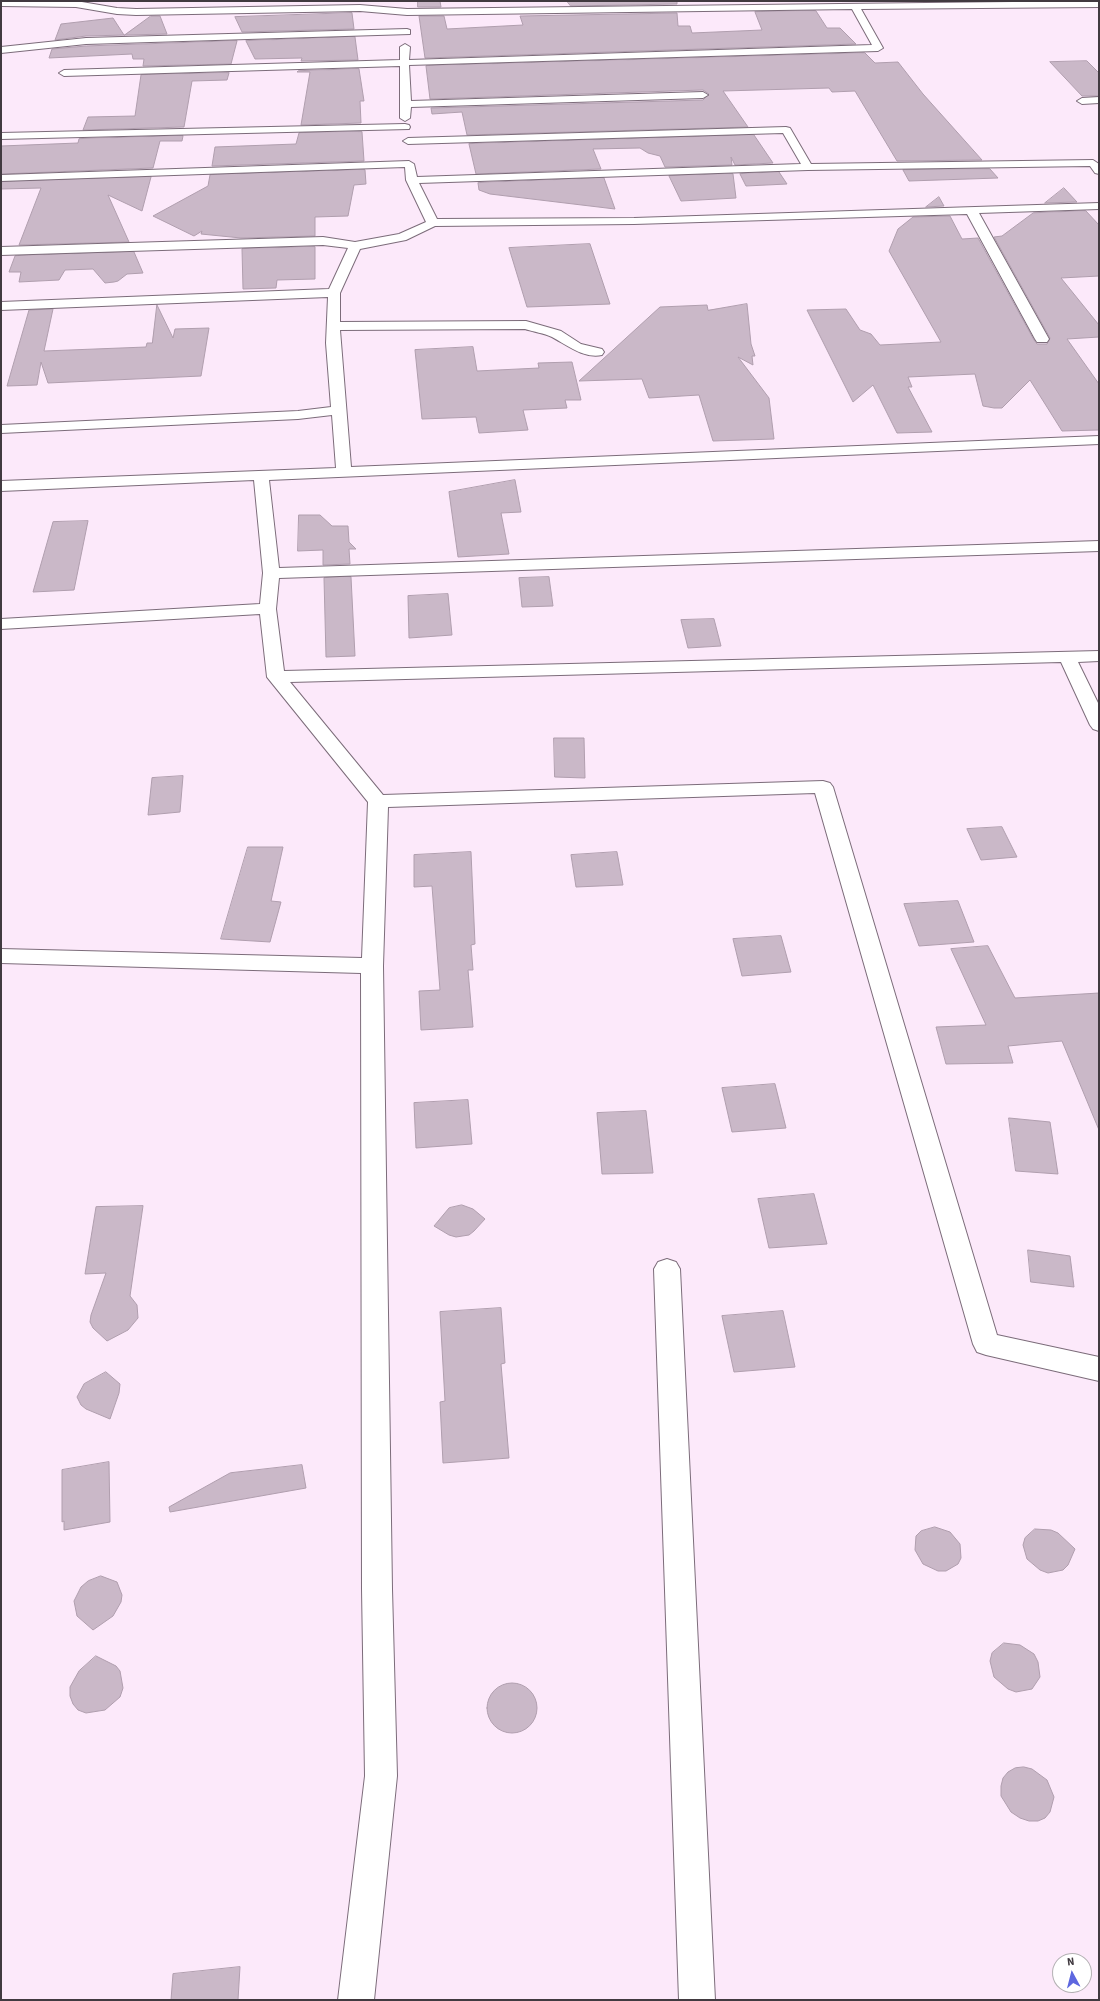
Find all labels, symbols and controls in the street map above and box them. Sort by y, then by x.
north arrow [1052,1953,1092,1993]
text: N [1066,1954,1075,1969]

